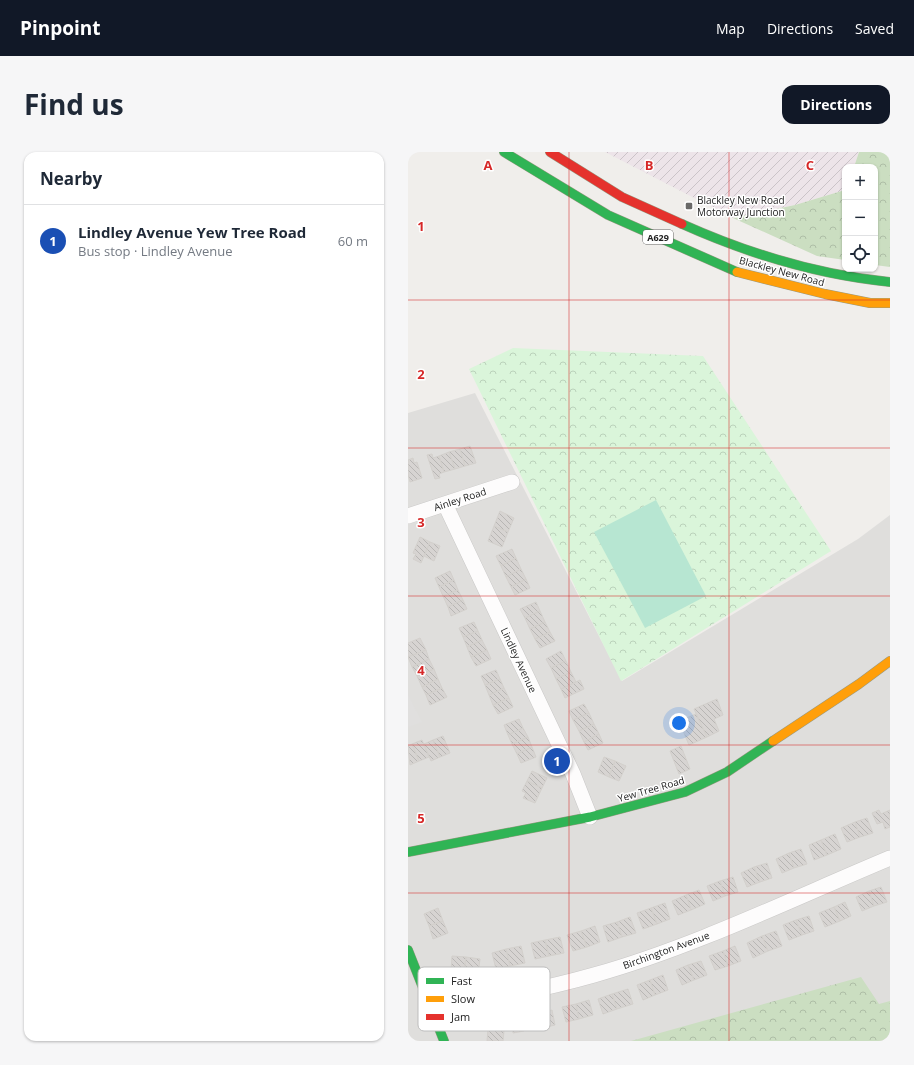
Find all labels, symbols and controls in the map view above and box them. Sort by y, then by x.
text: Pinpoint [20,15,101,41]
text: Map [716,19,745,38]
text: Directions [767,19,833,38]
text: Saved [855,19,894,38]
text: Find us [24,85,124,123]
button: Directions [782,85,890,124]
text: A [484,156,493,174]
text: B [645,156,654,174]
text: C [806,156,814,174]
map controls [842,164,878,272]
button: + [842,164,878,200]
text: Nearby [40,167,102,190]
place label: Blackley New Road Motorway Junction [697,193,785,219]
button: − [842,200,878,236]
marker: Blackley New Road Motorway Junction [684,201,694,211]
text: 1 [417,217,425,235]
text: Lindley Avenue Yew Tree Road [78,222,306,242]
road number: A629 [643,230,673,244]
text: 1 [49,232,57,250]
text: 60 m [338,232,368,250]
button: locate [842,236,878,272]
text: Bus stop · Lindley Avenue [78,242,232,260]
street label: Blackley New Road [738,253,826,289]
text: 2 [417,365,425,383]
street label: Ainley Road [432,484,488,514]
text: 3 [417,513,425,531]
street label: Lindley Avenue [498,625,540,695]
text: 4 [417,661,425,679]
your location [669,713,689,733]
pin: 1 [544,746,570,776]
street label: Yew Tree Road [616,773,686,805]
text: 5 [417,809,425,827]
street label: Birchington Avenue [621,928,712,972]
legend [418,967,550,1031]
text: Fast [451,973,472,988]
text: Slow [451,991,475,1006]
text: Jam [450,1009,470,1024]

